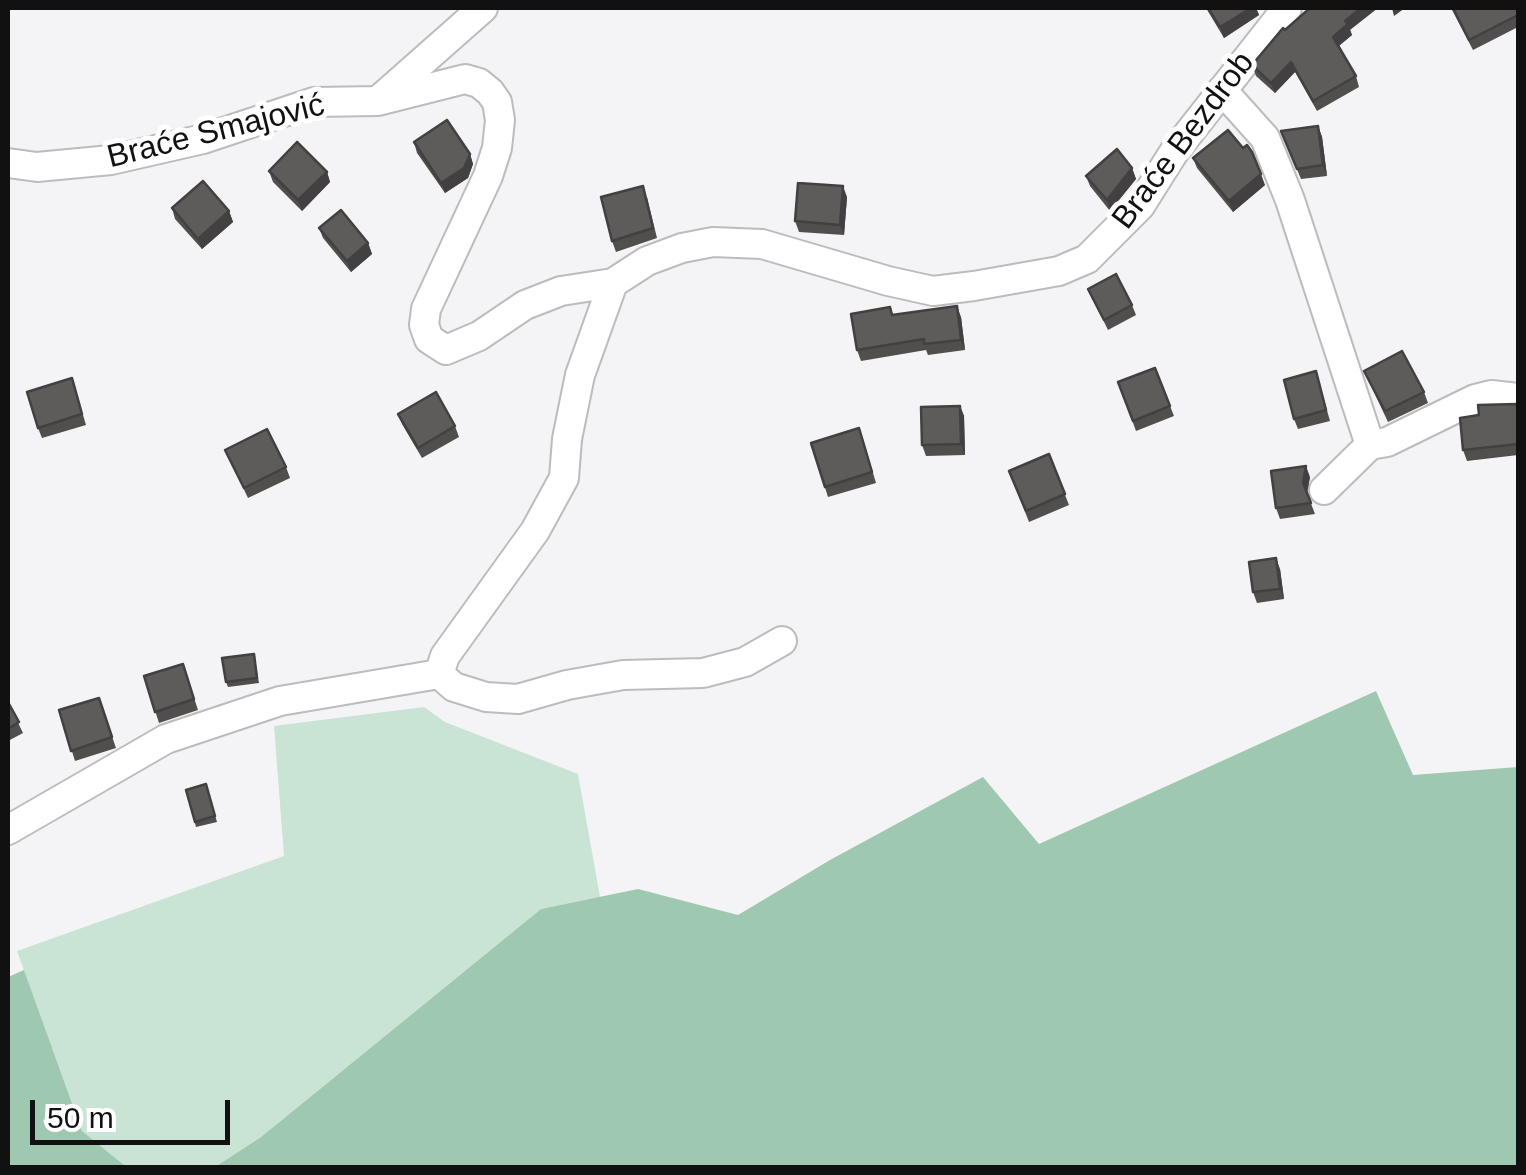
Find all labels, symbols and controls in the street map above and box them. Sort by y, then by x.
street label: Braće Bezdrob [1105,45,1263,237]
street label: Braće Smajović [104,86,328,178]
scale bar [35,1080,235,1142]
text: 50 m [47,1101,114,1134]

